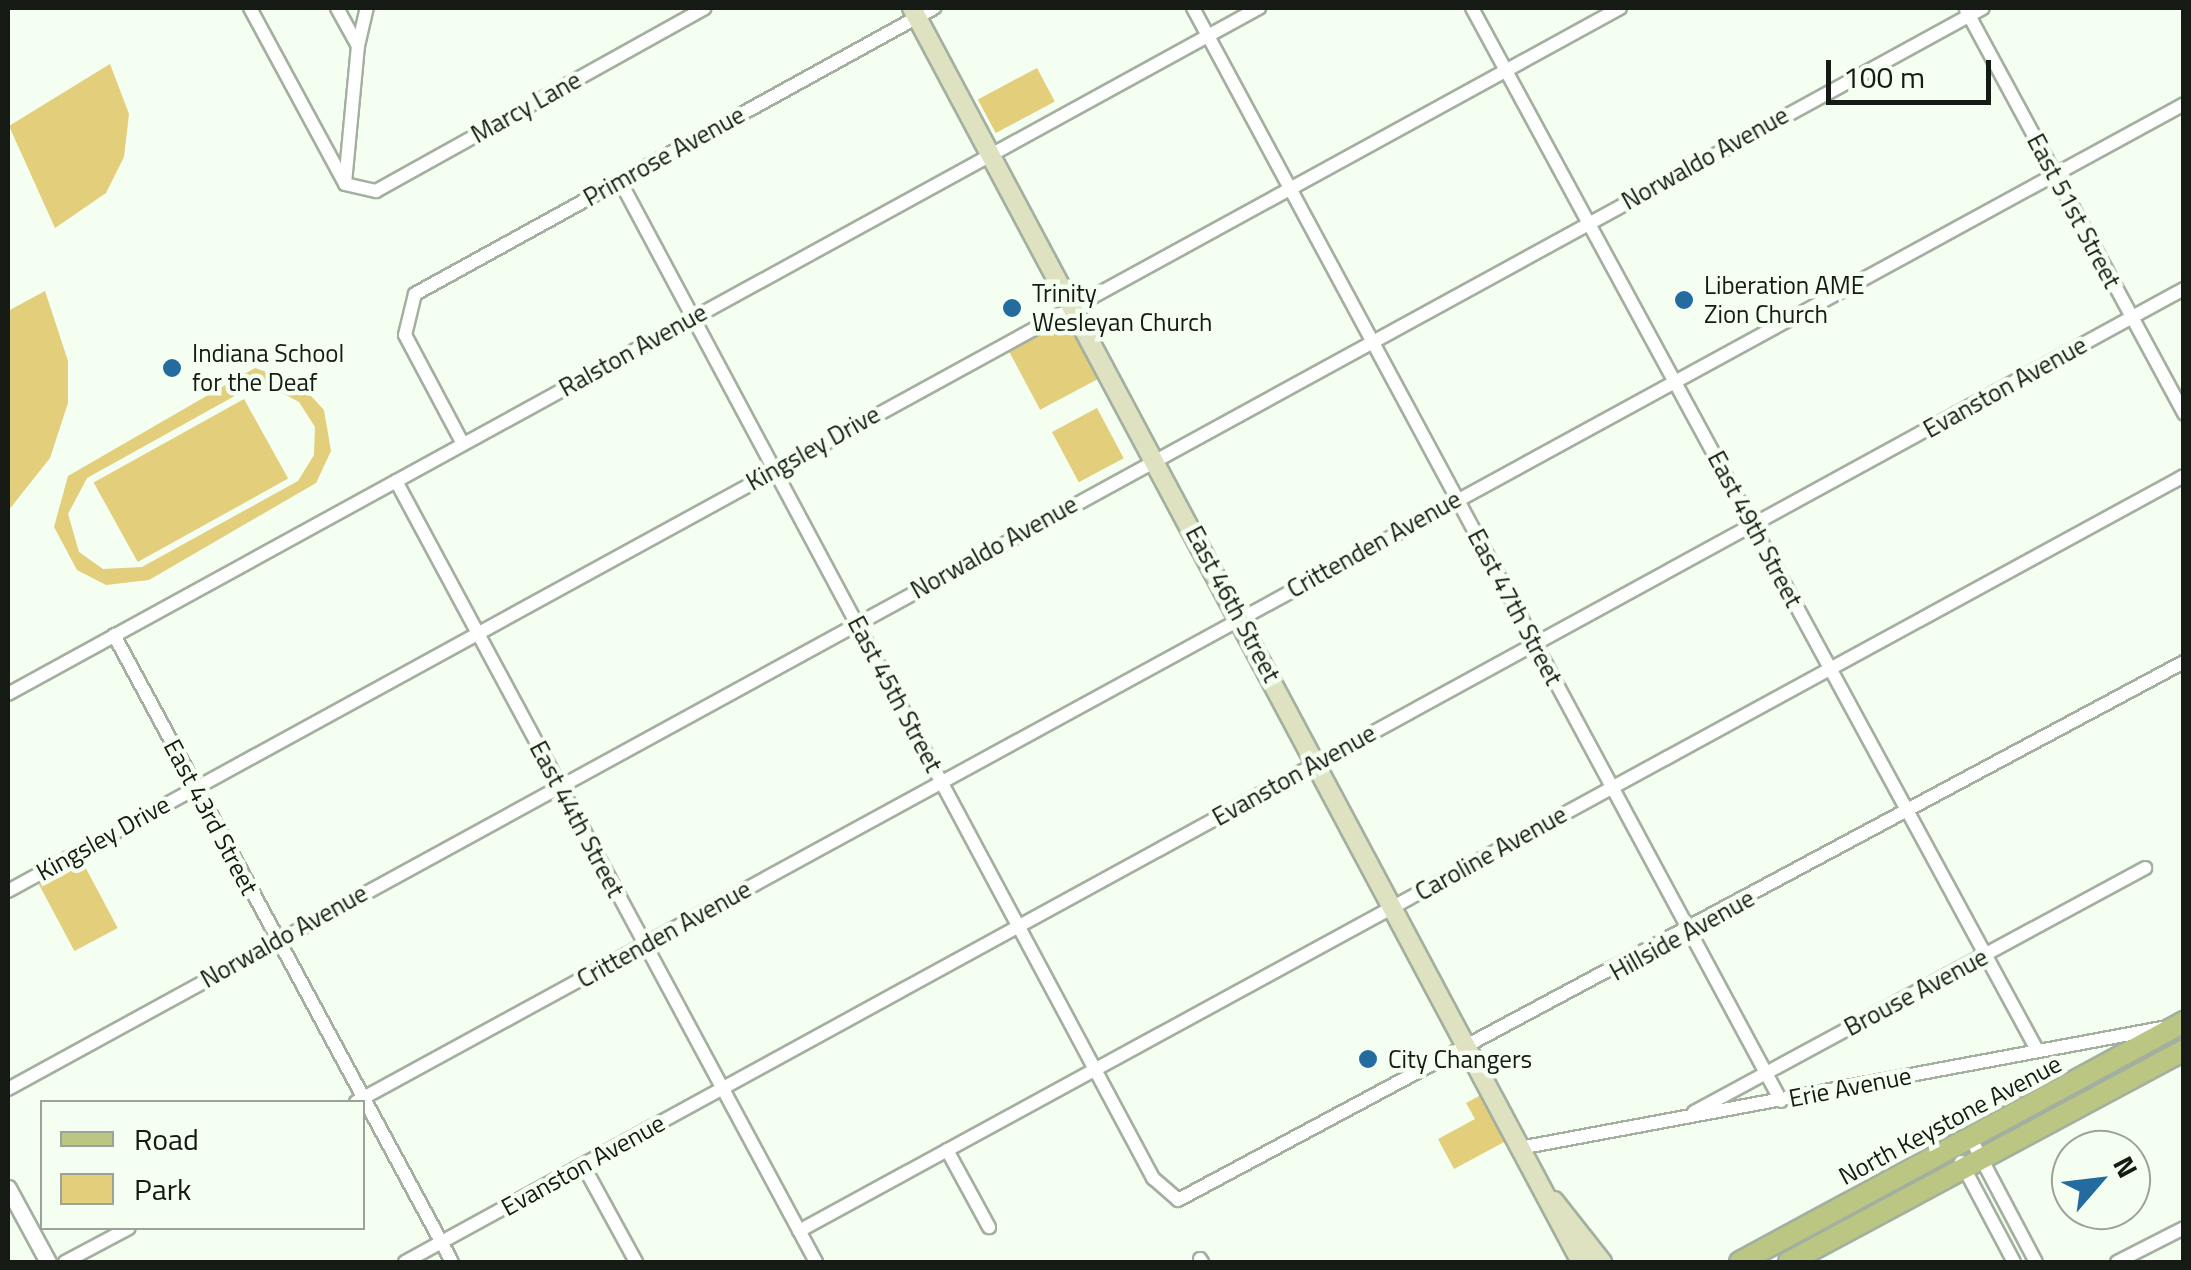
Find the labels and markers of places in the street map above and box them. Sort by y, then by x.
place label: Liberation AME Zion Church [1704,271,1864,330]
place label: Trinity Wesleyan Church [1032,279,1212,338]
marker: Liberation AME Zion Church [1673,289,1695,311]
marker: Trinity Wesleyan Church [1001,297,1023,319]
place label: Indiana School for the Deaf [192,339,344,398]
marker: Indiana School for the Deaf [161,357,183,379]
place label: City Changers [1388,1044,1532,1074]
marker: City Changers [1357,1048,1379,1070]

